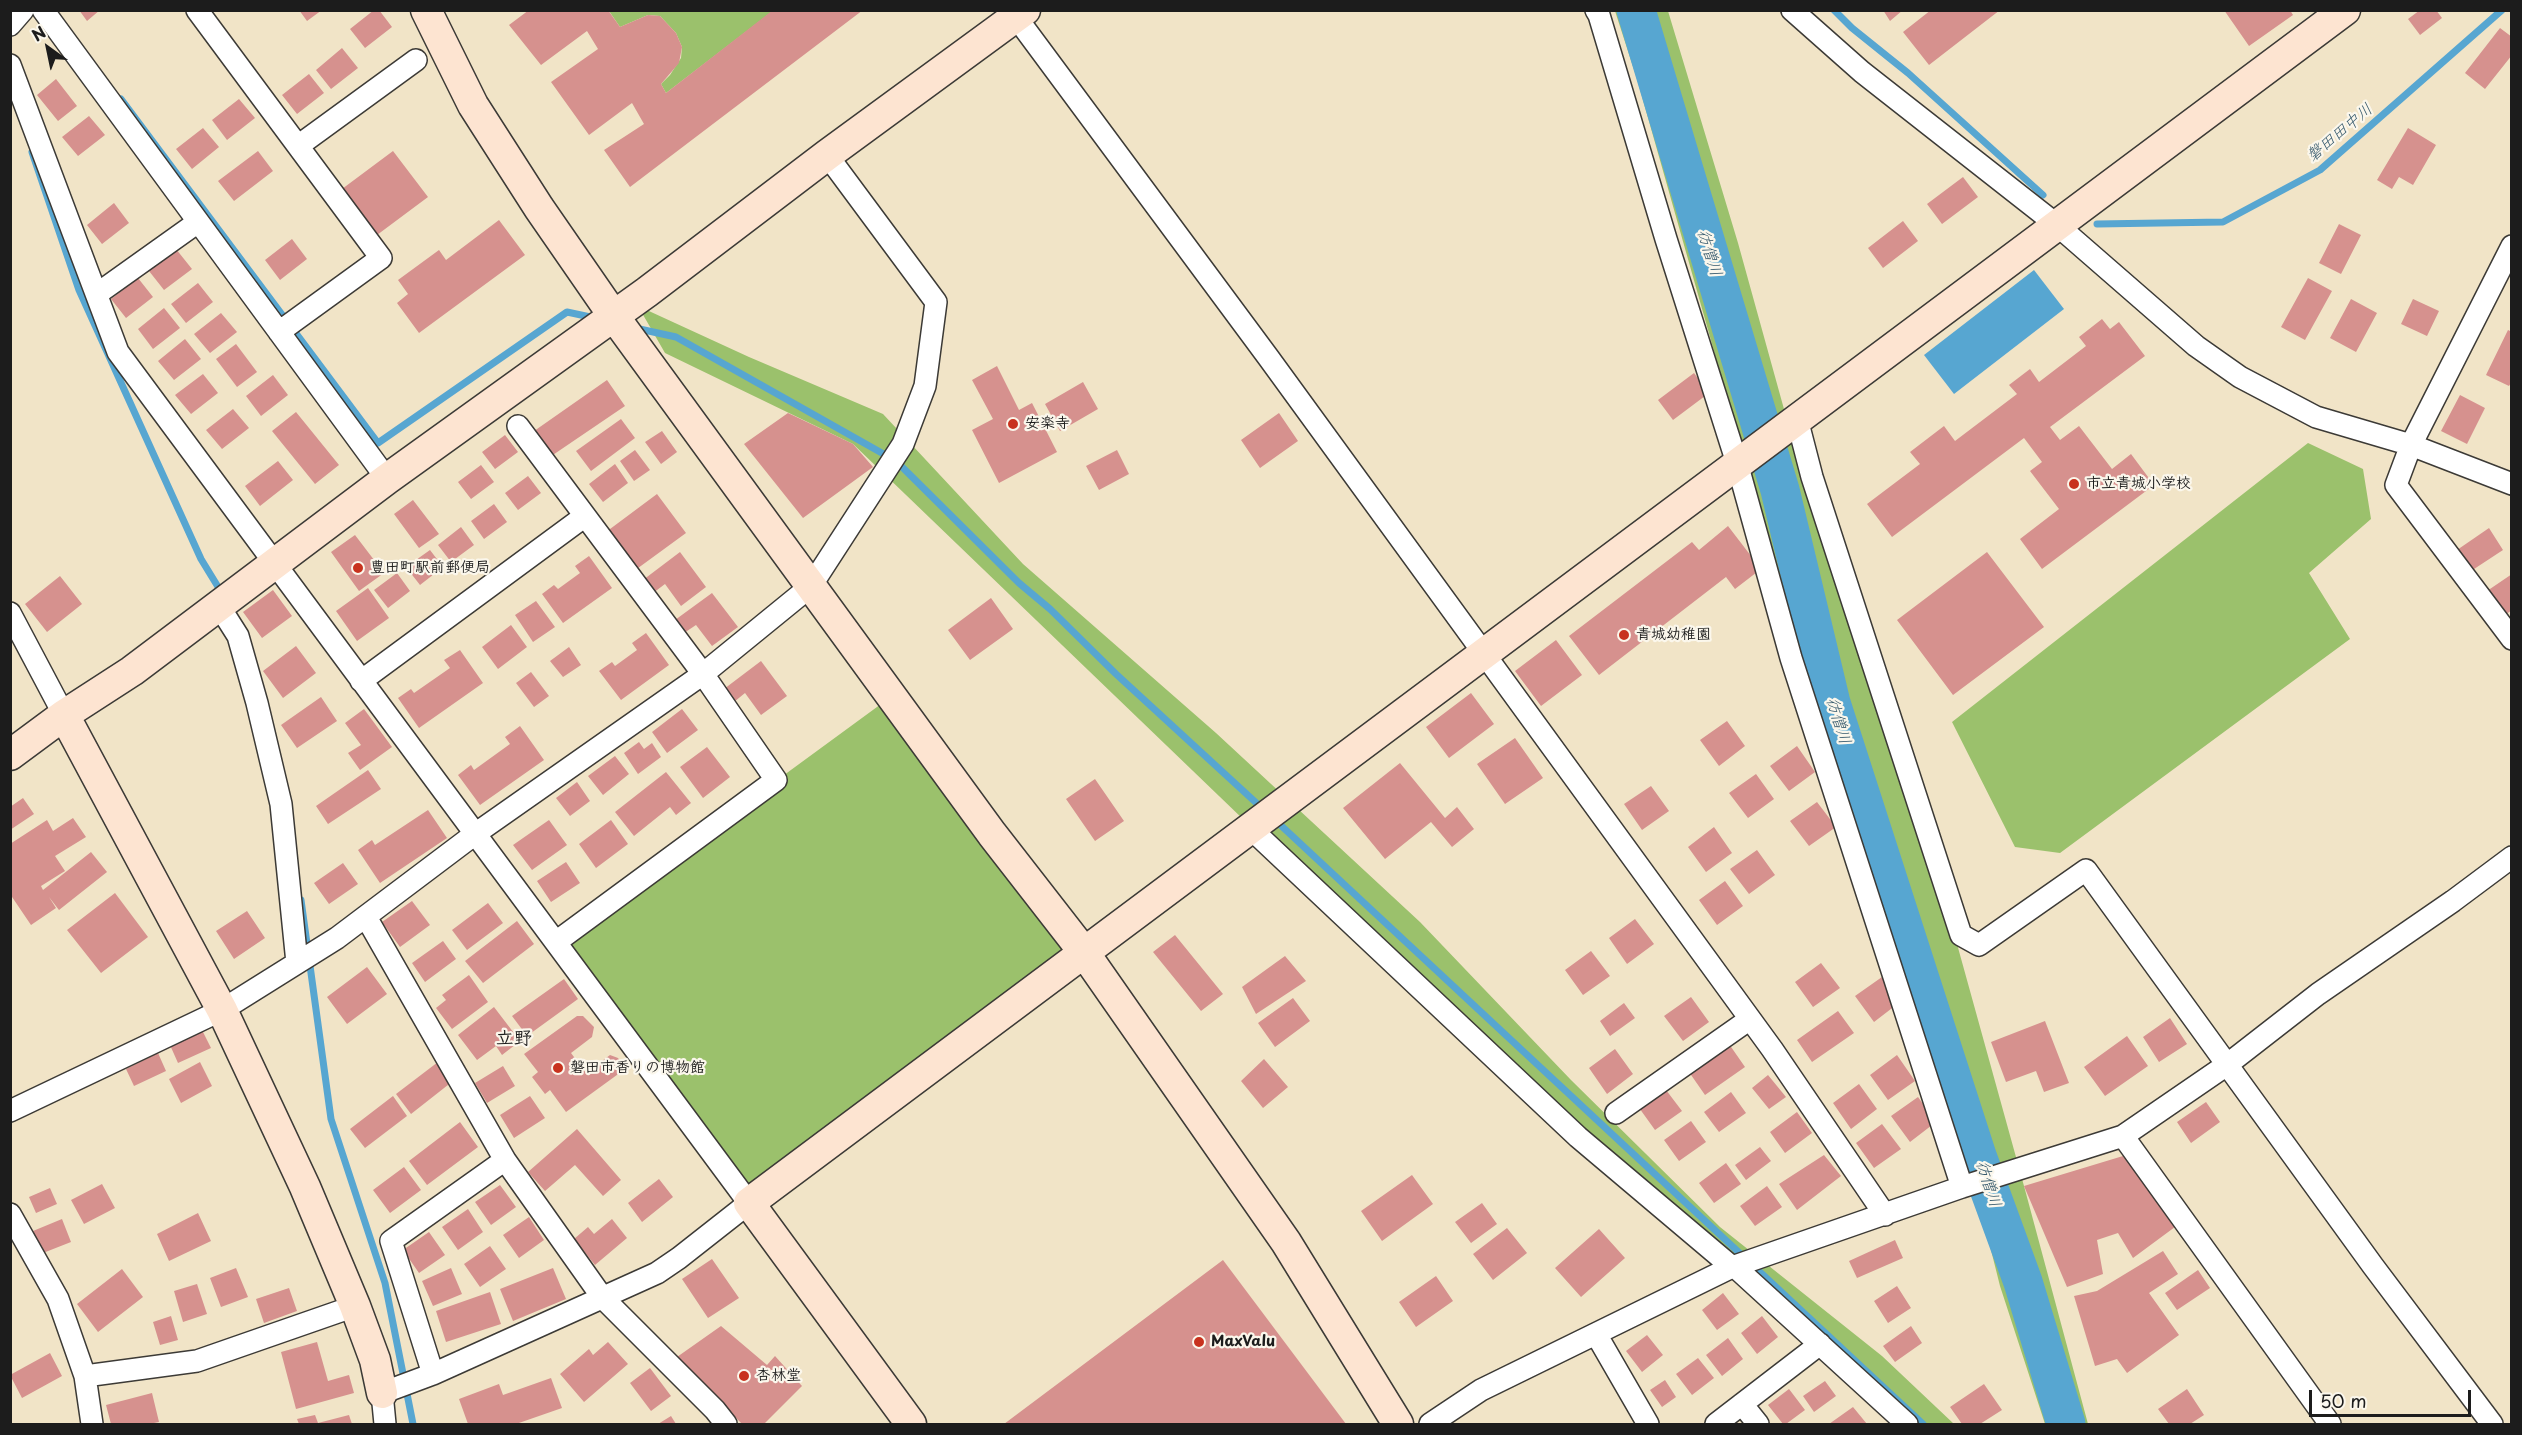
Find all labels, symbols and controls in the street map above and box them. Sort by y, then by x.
north arrow [18,18,78,78]
text: N [26,19,50,46]
water label: 磐田田中川 [2303,100,2377,166]
water label: 彷僧川 [1693,227,1725,279]
place label: 安楽寺 [1025,415,1070,433]
marker: 安楽寺 [1006,417,1020,431]
place label: 市立青城小学校 [2086,475,2191,493]
marker: 市立青城小学校 [2067,477,2081,491]
place label: 豊田町駅前郵便局 [370,559,490,577]
marker: 豊田町駅前郵便局 [351,561,365,575]
place label: 青城幼稚園 [1636,626,1711,644]
marker: 青城幼稚園 [1617,628,1631,642]
water label: 彷僧川 [1822,695,1854,747]
district label: 立野 [496,1028,532,1050]
place label: 磐田市香りの博物館 [570,1059,705,1077]
marker: 磐田市香りの博物館 [551,1061,565,1075]
water label: 彷僧川 [1971,1158,2005,1210]
place label: MaxValu [1211,1333,1275,1351]
marker: MaxValu [1192,1335,1206,1349]
place label: 杏林堂 [756,1367,801,1385]
marker: 杏林堂 [737,1369,751,1383]
scale bar [2312,1378,2474,1416]
text: 50 m [2320,1387,2367,1414]

